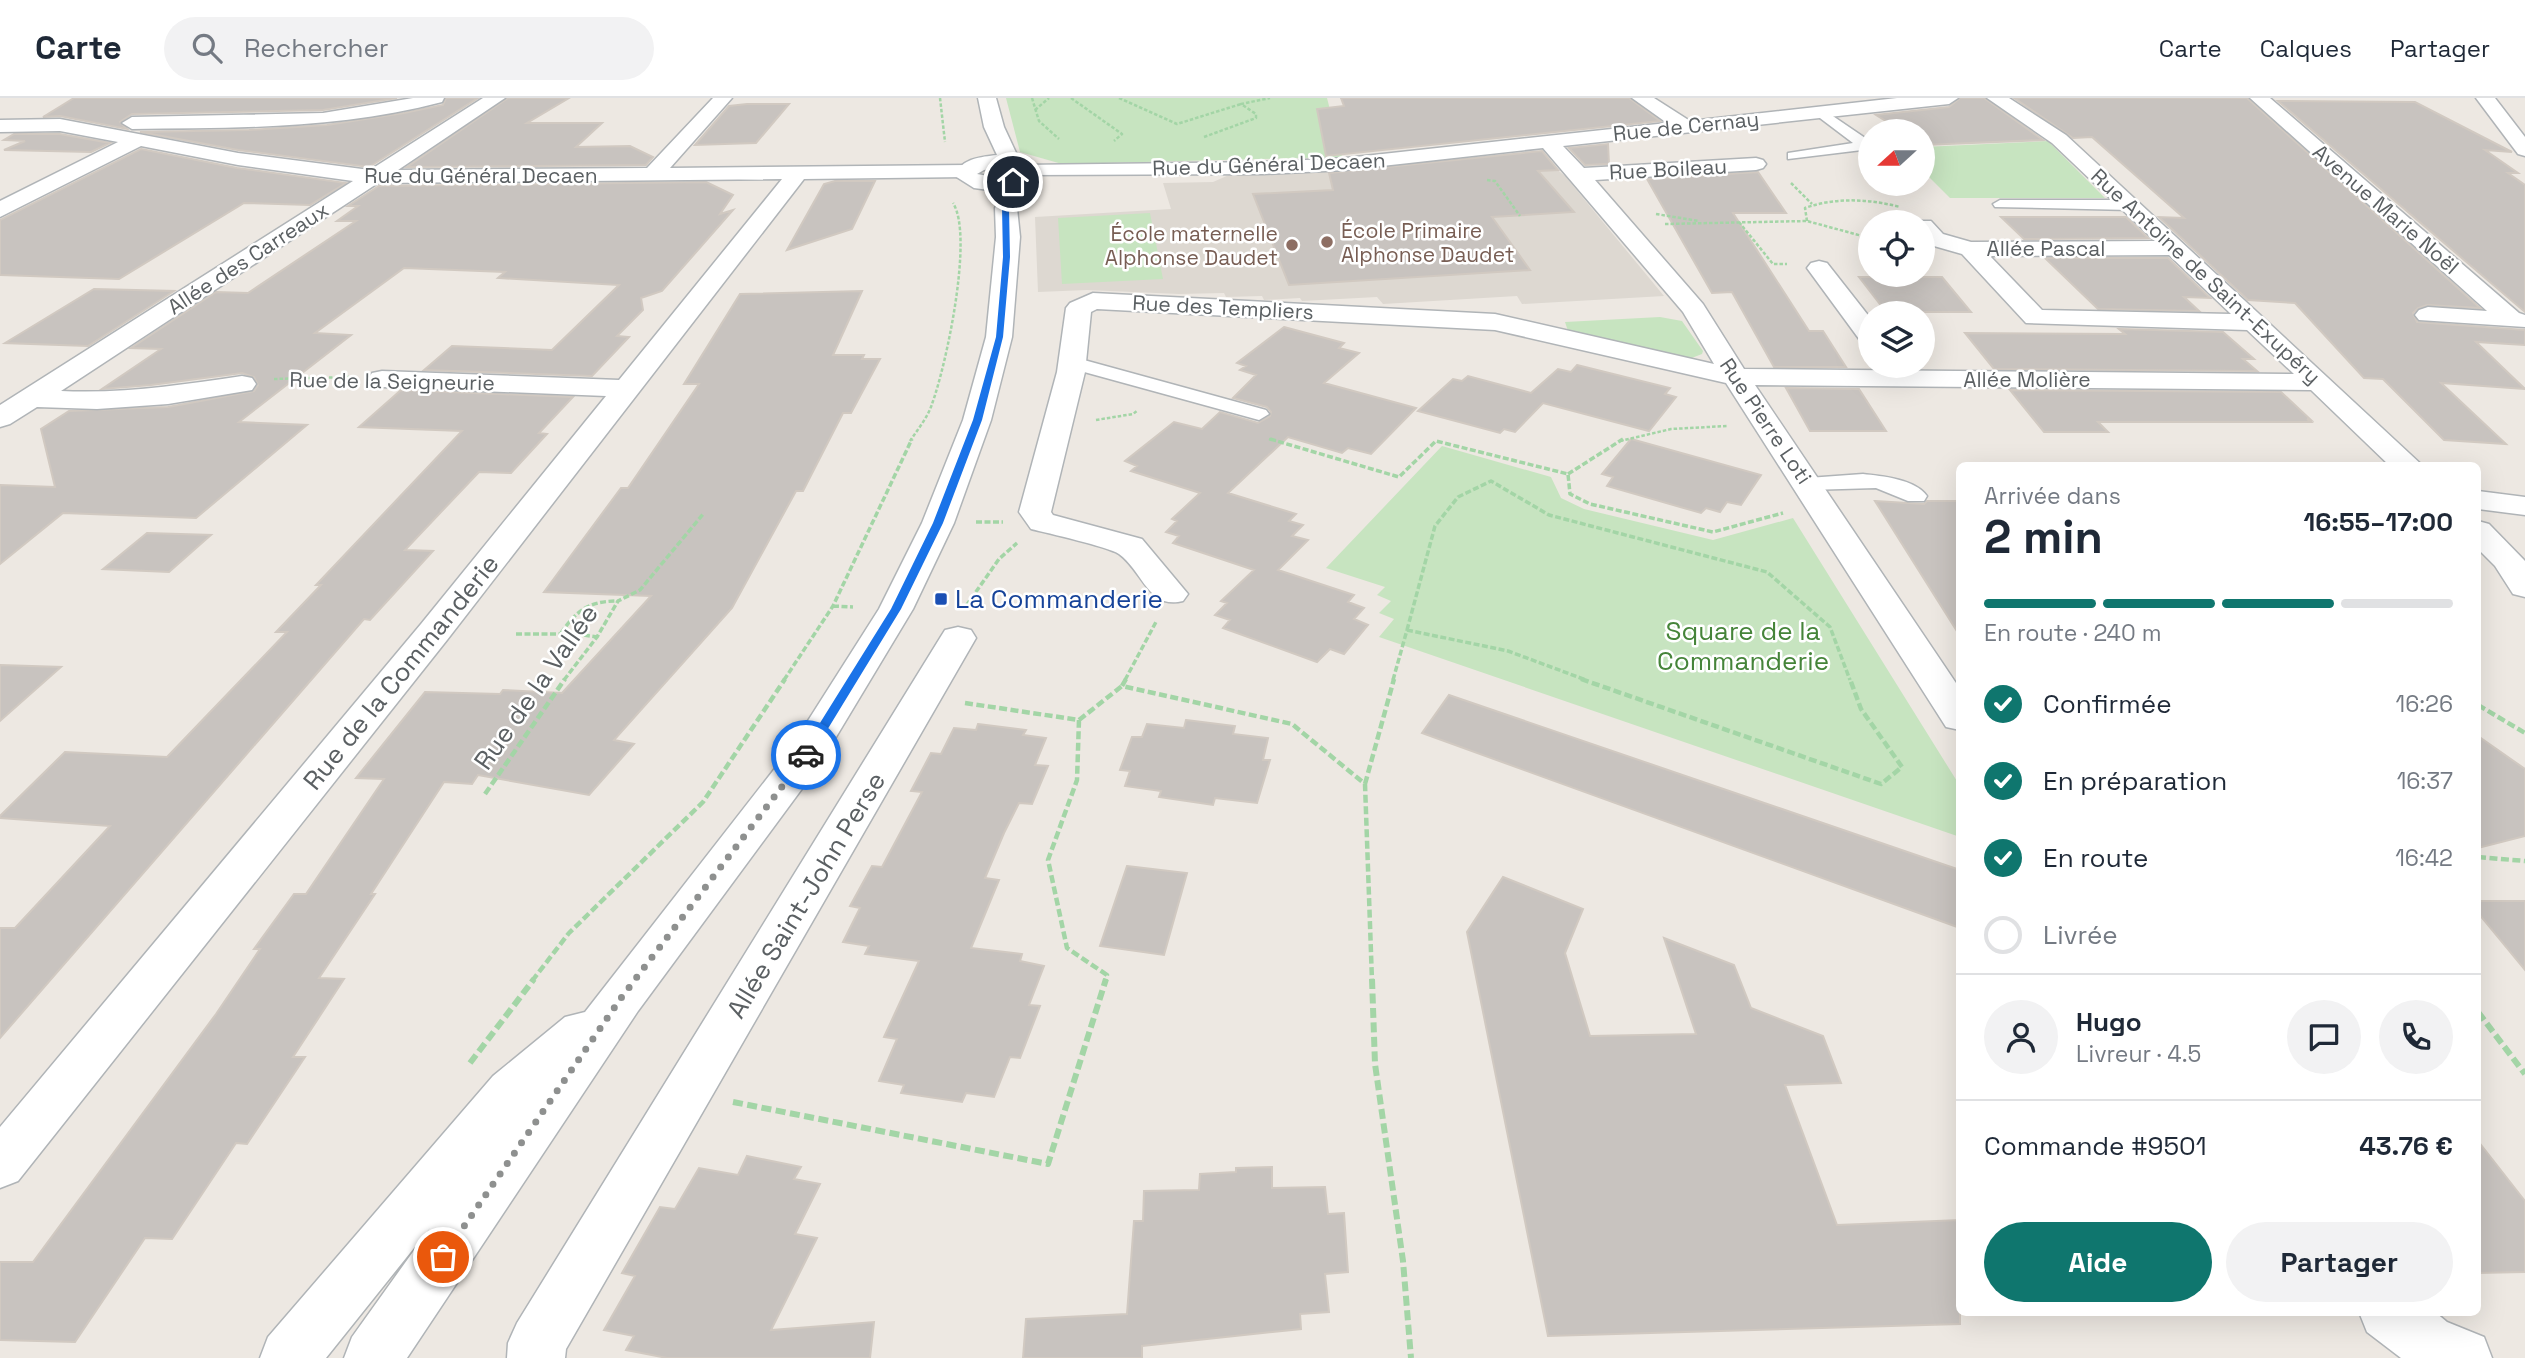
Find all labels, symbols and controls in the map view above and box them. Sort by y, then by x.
search box [164,17,654,80]
text: Carte [35,27,122,69]
icon: search [188,29,226,67]
text: Rechercher [244,31,389,65]
text: Carte [2159,33,2222,64]
text: Calques [2260,33,2352,64]
text: Partager [2390,33,2490,64]
street label: Rue de Cernay [1612,105,1760,147]
north arrow [1858,119,1936,196]
map controls [1858,119,1935,378]
street label: Avenue Marie Noël [2307,138,2465,280]
street label: Rue du Général Decaen [1152,146,1386,182]
pin [983,152,1043,212]
street label: Rue Boileau [1608,152,1728,186]
street label: Rue du Général Decaen [364,162,598,189]
street label: Rue Antoine de Saint-Exupéry [2086,162,2326,390]
icon: home [994,163,1032,201]
street label: Allée des Carreaux [162,196,334,320]
button: locate [1858,210,1935,287]
place label: École Primaire Alphonse Daudet [1341,217,1514,268]
place label: École maternelle Alphonse Daudet [1105,220,1278,271]
marker: École Primaire Alphonse Daudet [1319,234,1335,250]
street label: Allée Pascal [1987,235,2106,262]
marker: École maternelle Alphonse Daudet [1284,237,1300,253]
street label: Rue des Templiers [1132,289,1314,325]
button: layers [1858,301,1935,378]
street label: Rue Pierre Loti [1714,353,1818,489]
street label: Rue de la Seigneurie [289,366,495,396]
street label: Allée Molière [1963,366,2091,393]
text: Arrivée dans [1984,481,2121,511]
text: 16:55–17:00 [2303,505,2453,539]
text: 2 min [1984,508,2103,566]
street label: Rue de la Commanderie [296,547,506,797]
place label: La Commanderie [955,582,1163,616]
marker: La Commanderie [933,591,949,607]
street label: Rue de la Vallée [466,598,606,776]
park label: Square de la Commanderie [1657,614,1829,678]
text: En route · 240 m [1984,618,2161,648]
icon: check [1984,685,2022,723]
text: Confirmée [2043,687,2172,721]
text: 16:26 [2396,689,2453,719]
courier [771,720,841,790]
icon: car [787,736,825,774]
icon: check [1984,762,2022,800]
text: En préparation [2043,764,2227,798]
street label: Allée Saint-John Perse [719,766,893,1024]
text: 16:37 [2397,766,2453,796]
icon: check [1984,839,2022,877]
text: En route [2043,841,2148,875]
text: 16:42 [2395,843,2453,873]
text: Livrée [2043,918,2118,952]
button: person [1984,1000,2058,1074]
button: chat [2287,1000,2361,1074]
button: phone [2379,1000,2453,1074]
text: Hugo [2076,1005,2142,1039]
text: Livreur · 4.5 [2076,1039,2201,1069]
text: Commande #9501 [1984,1129,2207,1163]
text: 43.76 € [2359,1129,2453,1163]
button: Aide [1984,1222,2212,1302]
button: Partager [2226,1222,2453,1302]
pin [413,1227,473,1287]
icon: bag [424,1238,462,1276]

